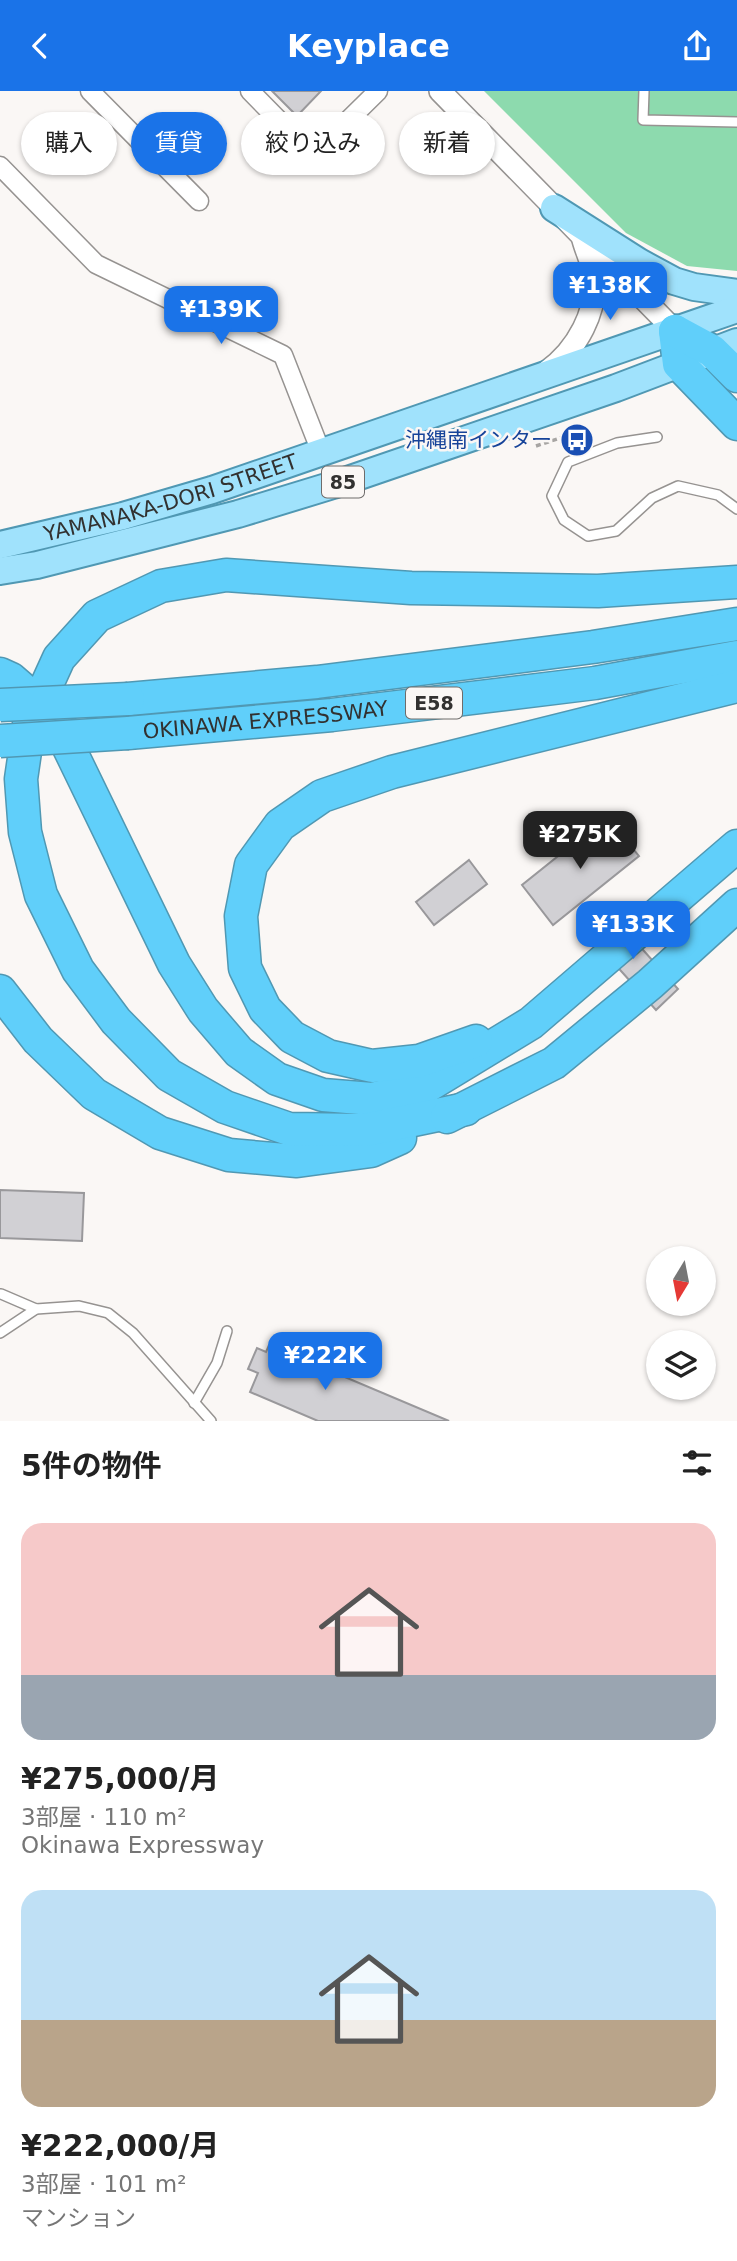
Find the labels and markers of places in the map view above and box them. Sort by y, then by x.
pin: ¥138K [561,263,659,322]
pin: ¥139K [172,287,270,346]
bus stop icon: 沖縄南インター [558,421,596,459]
place label: 沖縄南インター [405,428,552,452]
pin: ¥275K [531,811,629,871]
pin: ¥133K [584,901,682,961]
pin: ¥222K [276,1333,374,1392]

